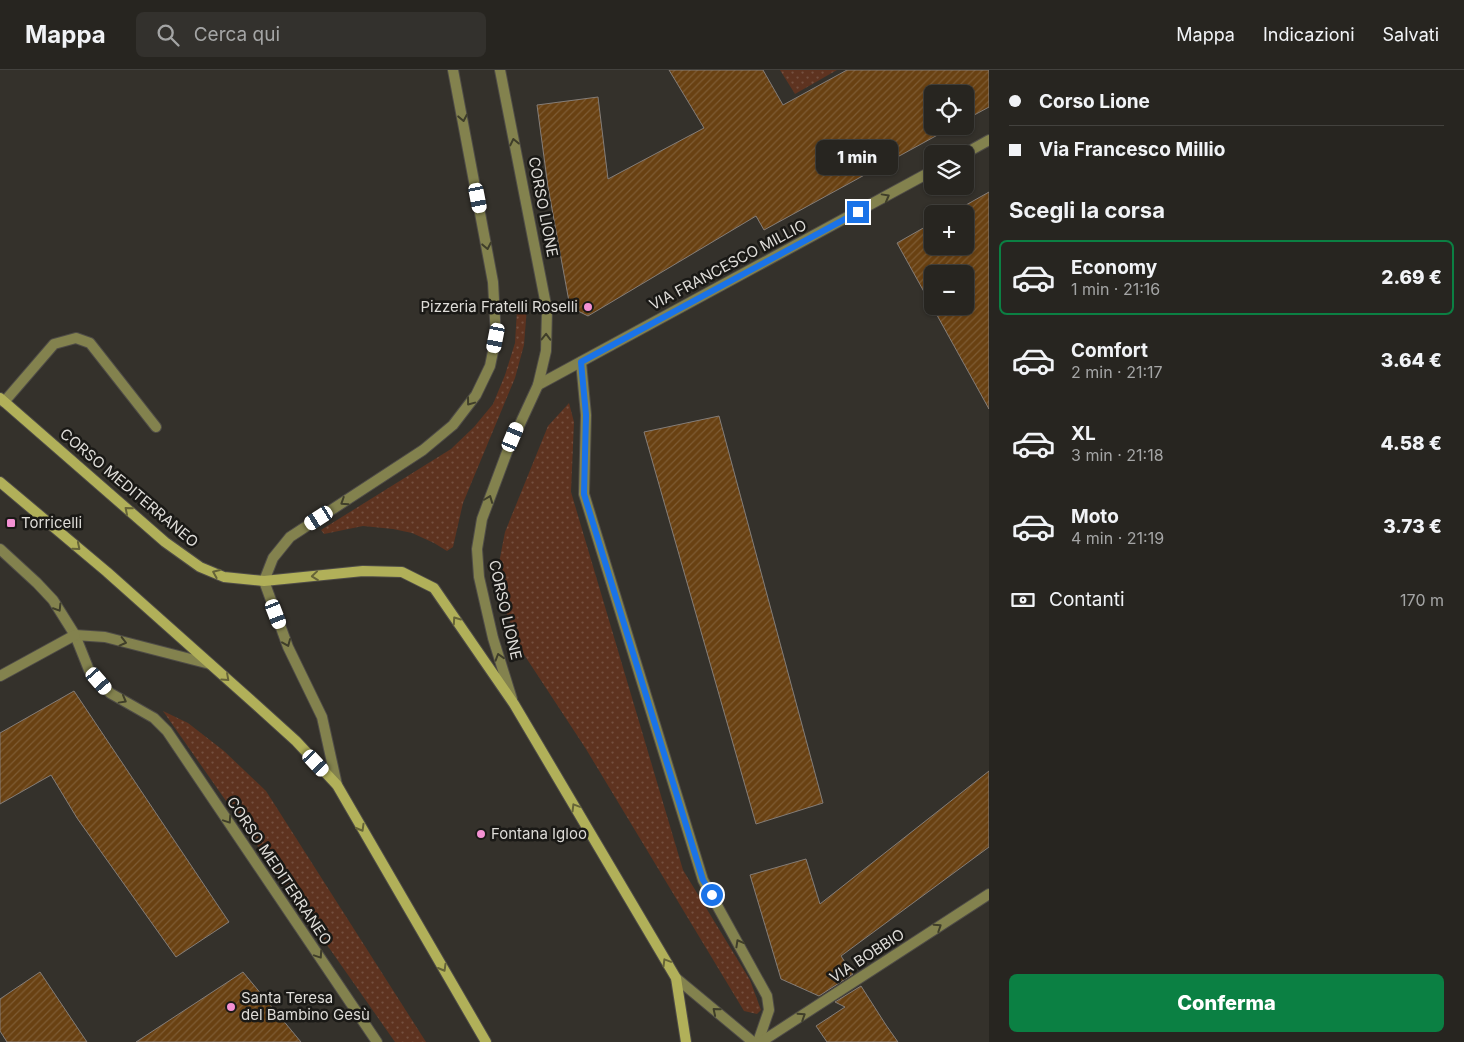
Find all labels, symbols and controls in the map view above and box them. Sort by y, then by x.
search box [136,12,486,57]
text: Mappa [25,20,106,49]
icon: search [154,21,182,49]
text: Cerca qui [194,23,280,46]
text: Mappa [1176,24,1235,45]
text: Indicazioni [1263,24,1355,45]
text: Salvati [1383,24,1439,45]
map controls [924,85,974,315]
button: locate [924,85,974,135]
text: Corso Lione [1039,90,1150,113]
one-way arrow [457,113,467,122]
one-way arrow [510,138,520,147]
text: Via Francesco Millio [1039,138,1225,161]
callout: 1 min [817,140,899,174]
button: layers [924,145,974,195]
text: 1 min [837,147,877,167]
street label: CORSO LIONE [524,155,563,259]
car [467,182,488,214]
one-way arrow [881,193,890,203]
text: Scegli la corsa [1009,197,1165,223]
route end [847,201,869,223]
button: + [924,205,974,255]
street label: VIA FRANCESCO MILLIO [646,215,810,314]
one-way arrow [481,242,491,251]
icon: car [1011,255,1056,300]
text: Economy [1071,256,1157,279]
button: − [924,265,974,315]
text: 2.69 € [1381,266,1442,289]
text: 1 min · 21:16 [1071,279,1160,299]
place label: Pizzeria Fratelli Roselli [420,297,578,316]
marker: Pizzeria Fratelli Roselli [582,301,594,313]
car [485,322,506,354]
one-way arrow [541,333,552,341]
icon: car [1011,338,1056,383]
text: Comfort [1071,339,1148,362]
text: 3.64 € [1381,349,1442,372]
text: 2 min · 21:17 [1071,362,1163,382]
one-way arrow [467,396,476,406]
car [500,420,525,454]
icon: car [1011,421,1056,466]
text: XL [1071,422,1096,445]
street label: CORSO MEDITERRANEO [56,424,202,551]
text: 4.58 € [1381,432,1442,455]
text: 3 min · 21:18 [1071,445,1164,465]
one-way arrow [483,495,493,504]
one-way arrow [340,496,349,505]
car [302,504,335,532]
icon: car [1011,504,1056,549]
text: Moto [1071,505,1119,528]
one-way arrow [125,507,134,516]
place label: Torricelli [21,513,82,532]
text: 3.73 € [1383,515,1442,538]
marker: Torricelli [5,517,17,529]
text: 4 min · 21:19 [1071,528,1164,548]
one-way arrow [72,542,81,551]
street label: CORSO LIONE [485,558,526,662]
one-way arrow [212,569,221,580]
one-way arrow [311,570,319,581]
icon: cash [1009,586,1037,614]
text: Contanti [1049,588,1125,611]
text: 170 m [1400,590,1444,610]
car [263,597,288,631]
one-way arrow [52,603,62,612]
one-way arrow [453,617,462,626]
one-way arrow [118,636,127,647]
one-way arrow [281,638,292,647]
one-way arrow [495,654,505,662]
car [83,665,114,697]
one-way arrow [220,672,229,681]
one-way arrow [117,694,126,704]
car [300,747,331,779]
street label: CORSO MEDITERRANEO [223,793,336,949]
one-way arrow [571,803,581,812]
one-way arrow [221,815,231,824]
one-way arrow [355,822,365,831]
place label: Fontana Igloo [491,824,587,843]
marker: Fontana Igloo [475,828,487,840]
route start [701,884,723,906]
street label: VIA BOBBIO [826,924,908,987]
one-way arrow [933,924,942,933]
one-way arrow [735,940,745,949]
one-way arrow [312,950,322,959]
one-way arrow [663,958,673,967]
one-way arrow [436,963,446,972]
button: Conferma [1009,974,1444,1032]
place label: Santa Teresa del Bambino Gesù [241,988,370,1024]
marker: Santa Teresa del Bambino Gesù [225,1001,237,1013]
one-way arrow [713,1008,722,1017]
one-way arrow [797,1012,806,1022]

